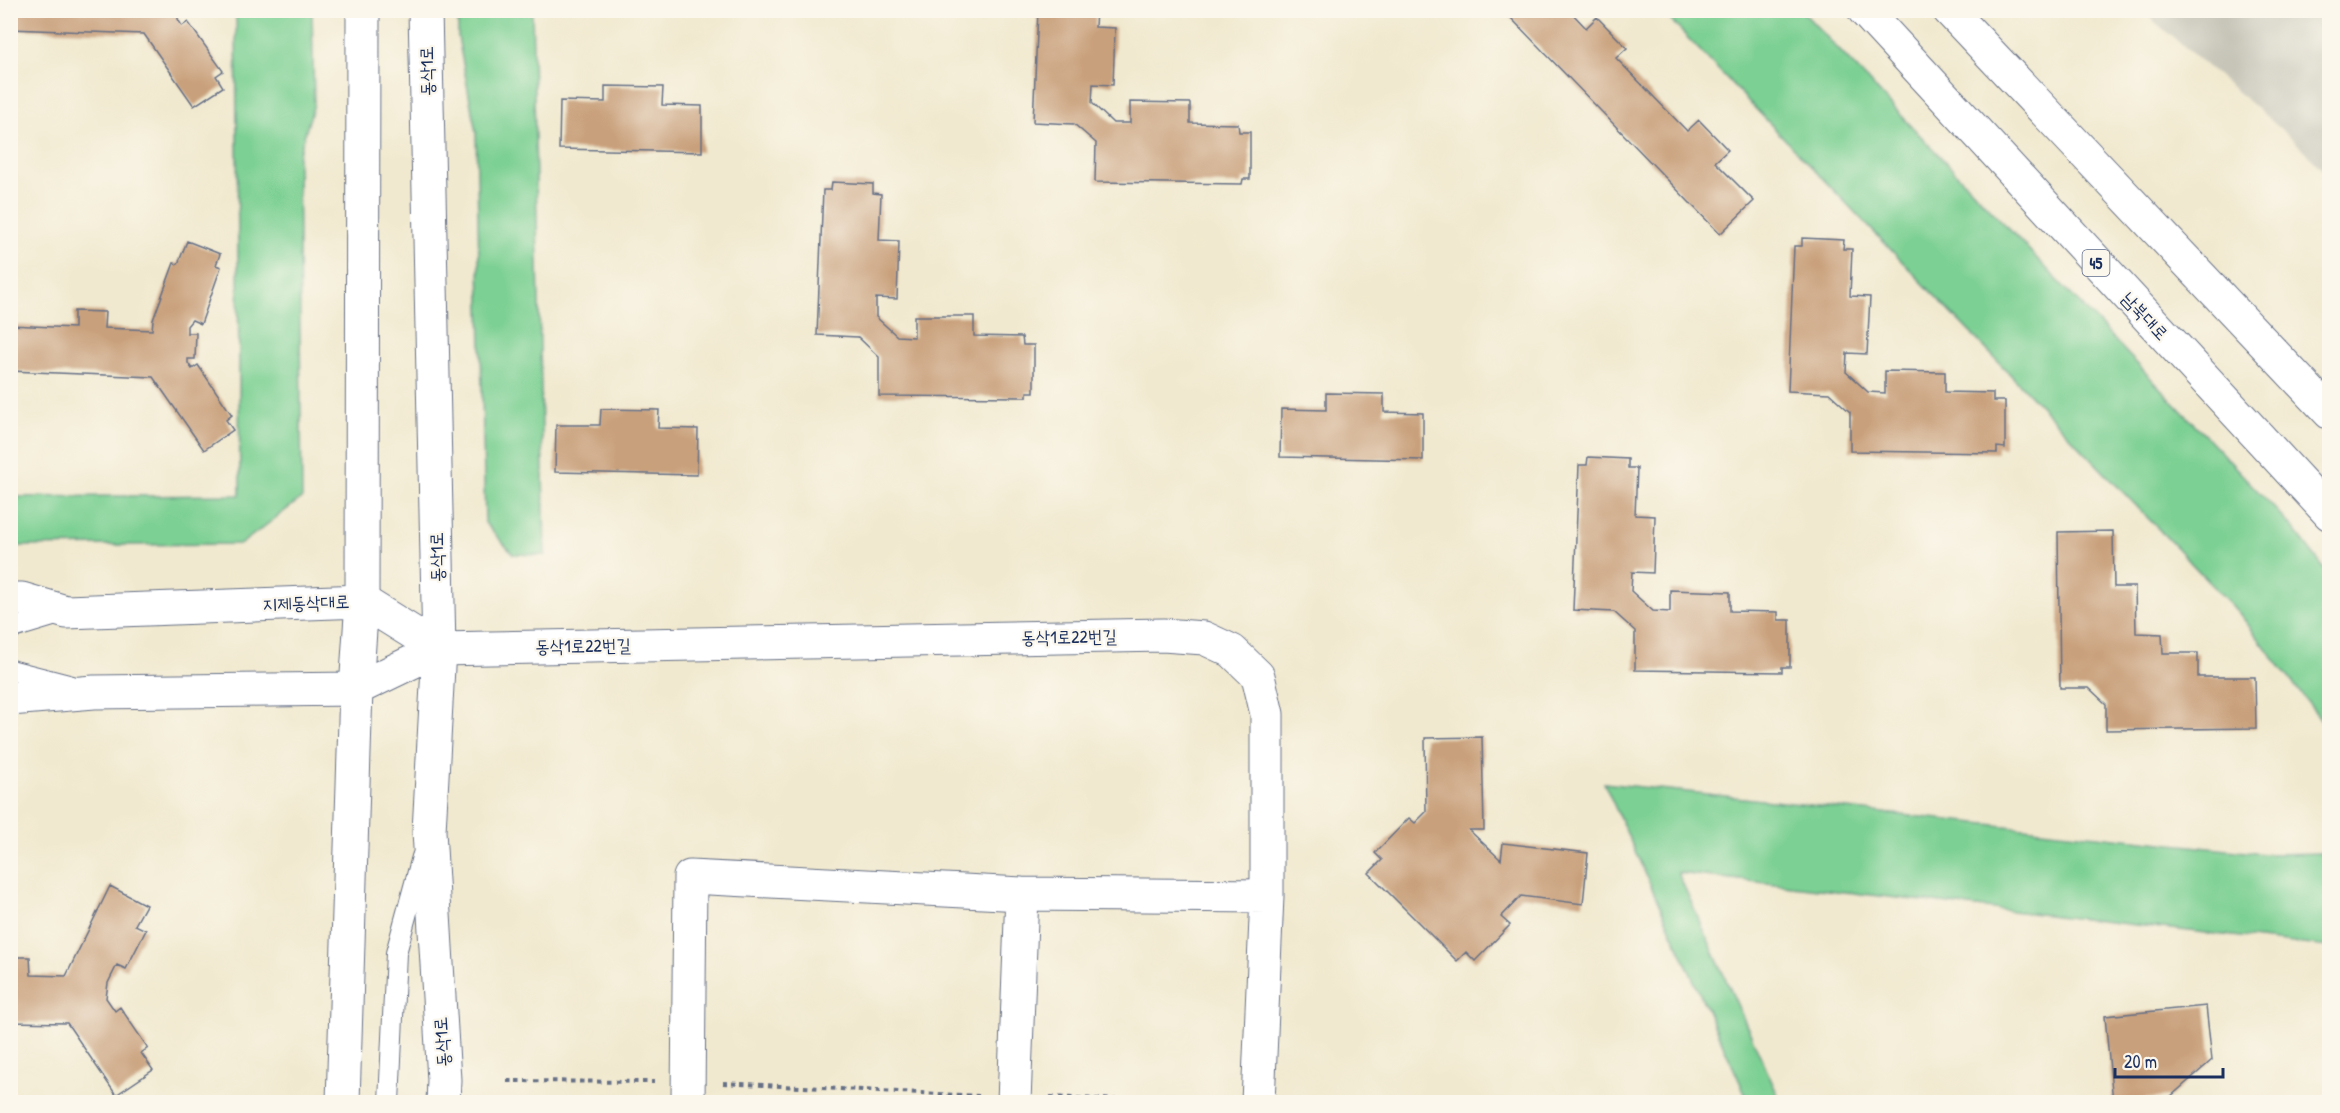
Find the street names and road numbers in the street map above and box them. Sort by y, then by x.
street label: 동삭1로 [414,46,439,96]
road number: 45 [2082,250,2110,276]
street label: 남북대로 [2116,286,2174,345]
street label: 동삭1로 [424,532,449,582]
street label: 지제동삭대로 [262,588,350,617]
street label: 동삭1로22번길 [1021,623,1118,650]
street label: 동삭1로22번길 [535,632,632,659]
street label: 동삭1로 [427,1016,456,1068]

